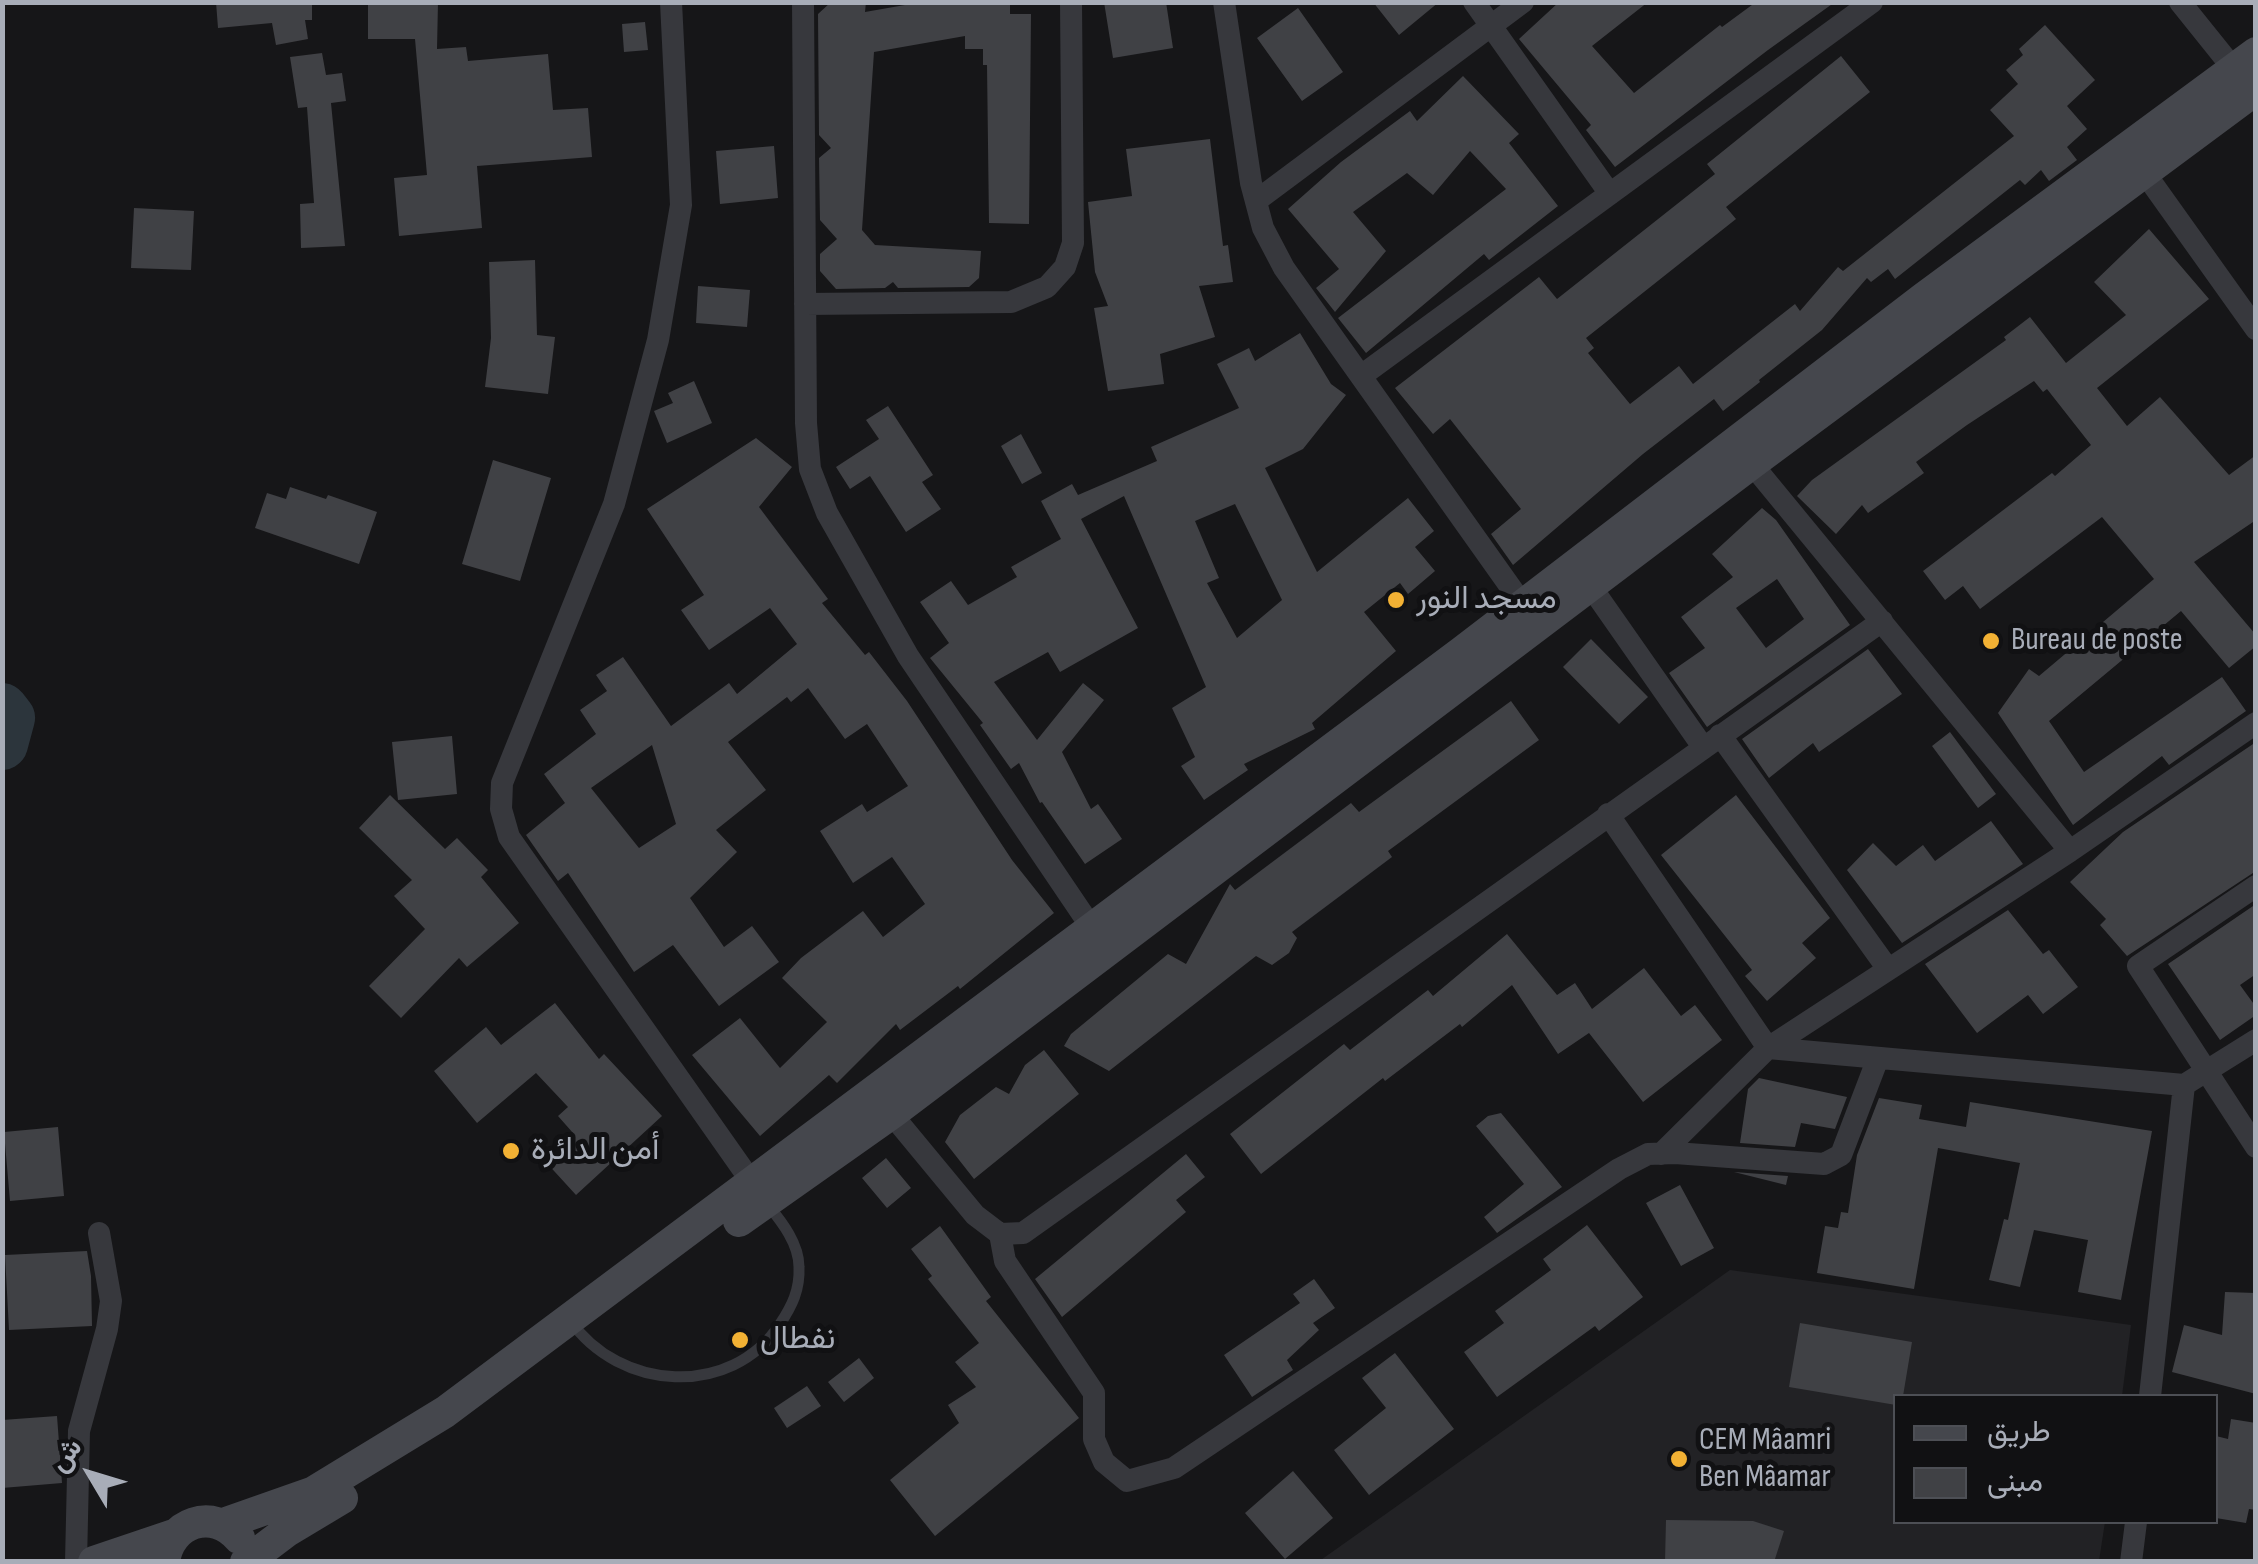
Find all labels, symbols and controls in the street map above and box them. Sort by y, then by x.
place label: مسجد النور [1416,581,1557,619]
marker: مسجد النور [1385,589,1407,611]
place label: Bureau de poste [2011,622,2183,660]
marker: Bureau de poste [1980,630,2002,652]
place label: أمن الدائرة [531,1132,659,1170]
marker: أمن الدائرة [500,1140,522,1162]
place label: نفطال [760,1321,835,1359]
marker: نفطال [729,1329,751,1351]
legend [1893,1394,2218,1524]
text: طريق [1987,1414,2051,1450]
place label: CEM Mâamri Ben Mâamar [1699,1422,1831,1497]
north arrow [40,1424,140,1524]
text: ش [43,1432,89,1479]
marker: CEM Mâamri Ben Mâamar [1668,1448,1690,1470]
text: مبنى [1987,1464,2043,1500]

